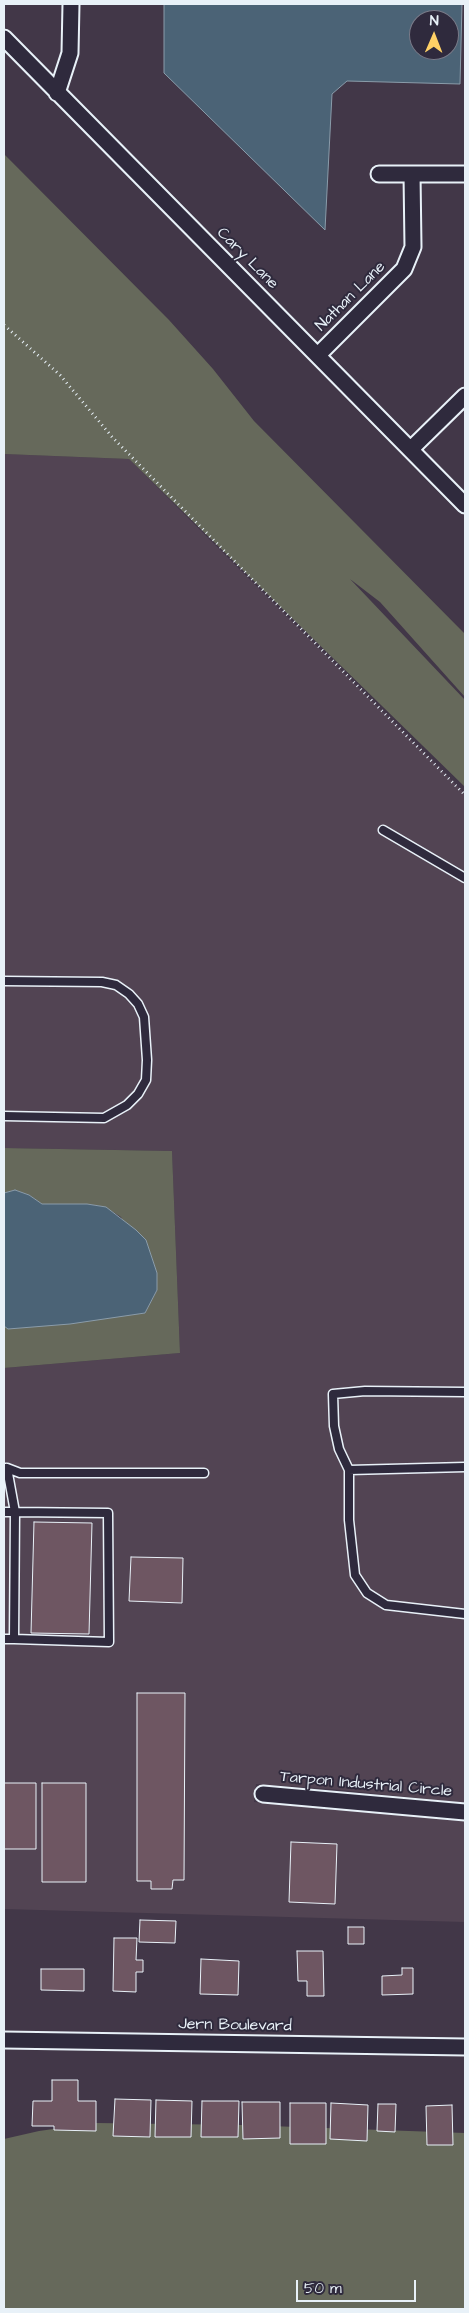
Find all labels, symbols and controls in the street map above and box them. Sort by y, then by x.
north arrow [409,10,459,60]
text: N [430,11,439,31]
street label: Cary Lane [212,224,282,294]
street label: Nathan Lane [312,258,390,336]
street label: Tarpon Industrial Circle [279,1768,453,1802]
street label: Jern Boulevard [178,2015,292,2037]
scale bar [299,2270,419,2302]
text: 50 m [304,2278,342,2299]

